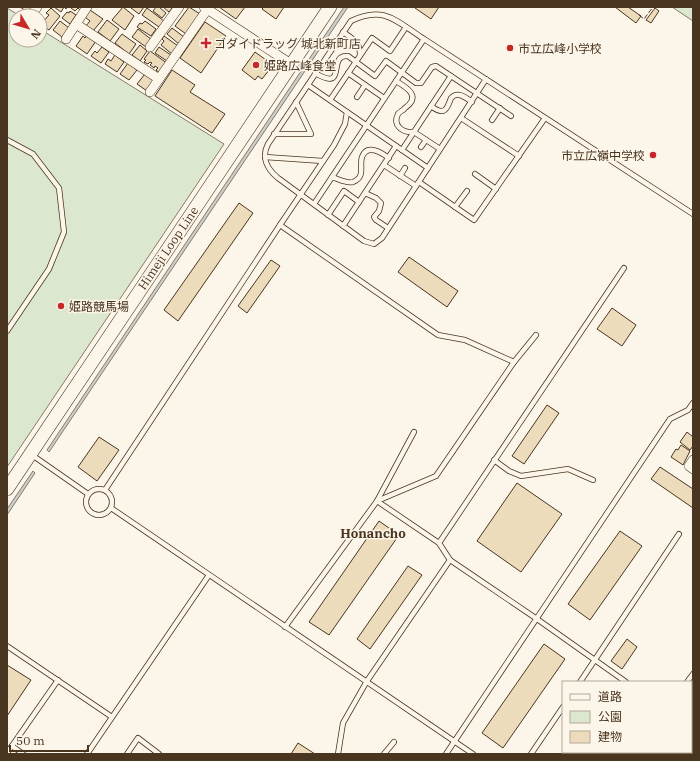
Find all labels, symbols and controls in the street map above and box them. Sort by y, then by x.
north arrow [8,8,48,48]
text: N [28,26,44,42]
place label: ゴダイドラッグ 城北新町店 [214,36,361,51]
marker: ゴダイドラッグ 城北新町店 [201,38,211,48]
place label: 市立広峰小学校 [518,41,602,56]
marker: 市立広峰小学校 [505,43,515,53]
place label: 姫路広峰食堂 [264,58,336,73]
marker: 姫路広峰食堂 [251,60,261,70]
place label: 市立広嶺中学校 [561,148,645,163]
marker: 市立広嶺中学校 [648,150,658,160]
street label: Himeji Loop Line [135,204,201,292]
place label: 姫路競馬場 [69,299,129,314]
marker: 姫路競馬場 [56,301,66,311]
district label: Honancho [340,525,406,542]
legend [562,681,692,753]
text: 道路 [598,689,622,704]
text: 公園 [598,709,622,724]
scale bar [10,727,88,753]
text: 建物 [598,729,622,744]
text: 50 m [16,733,45,748]

